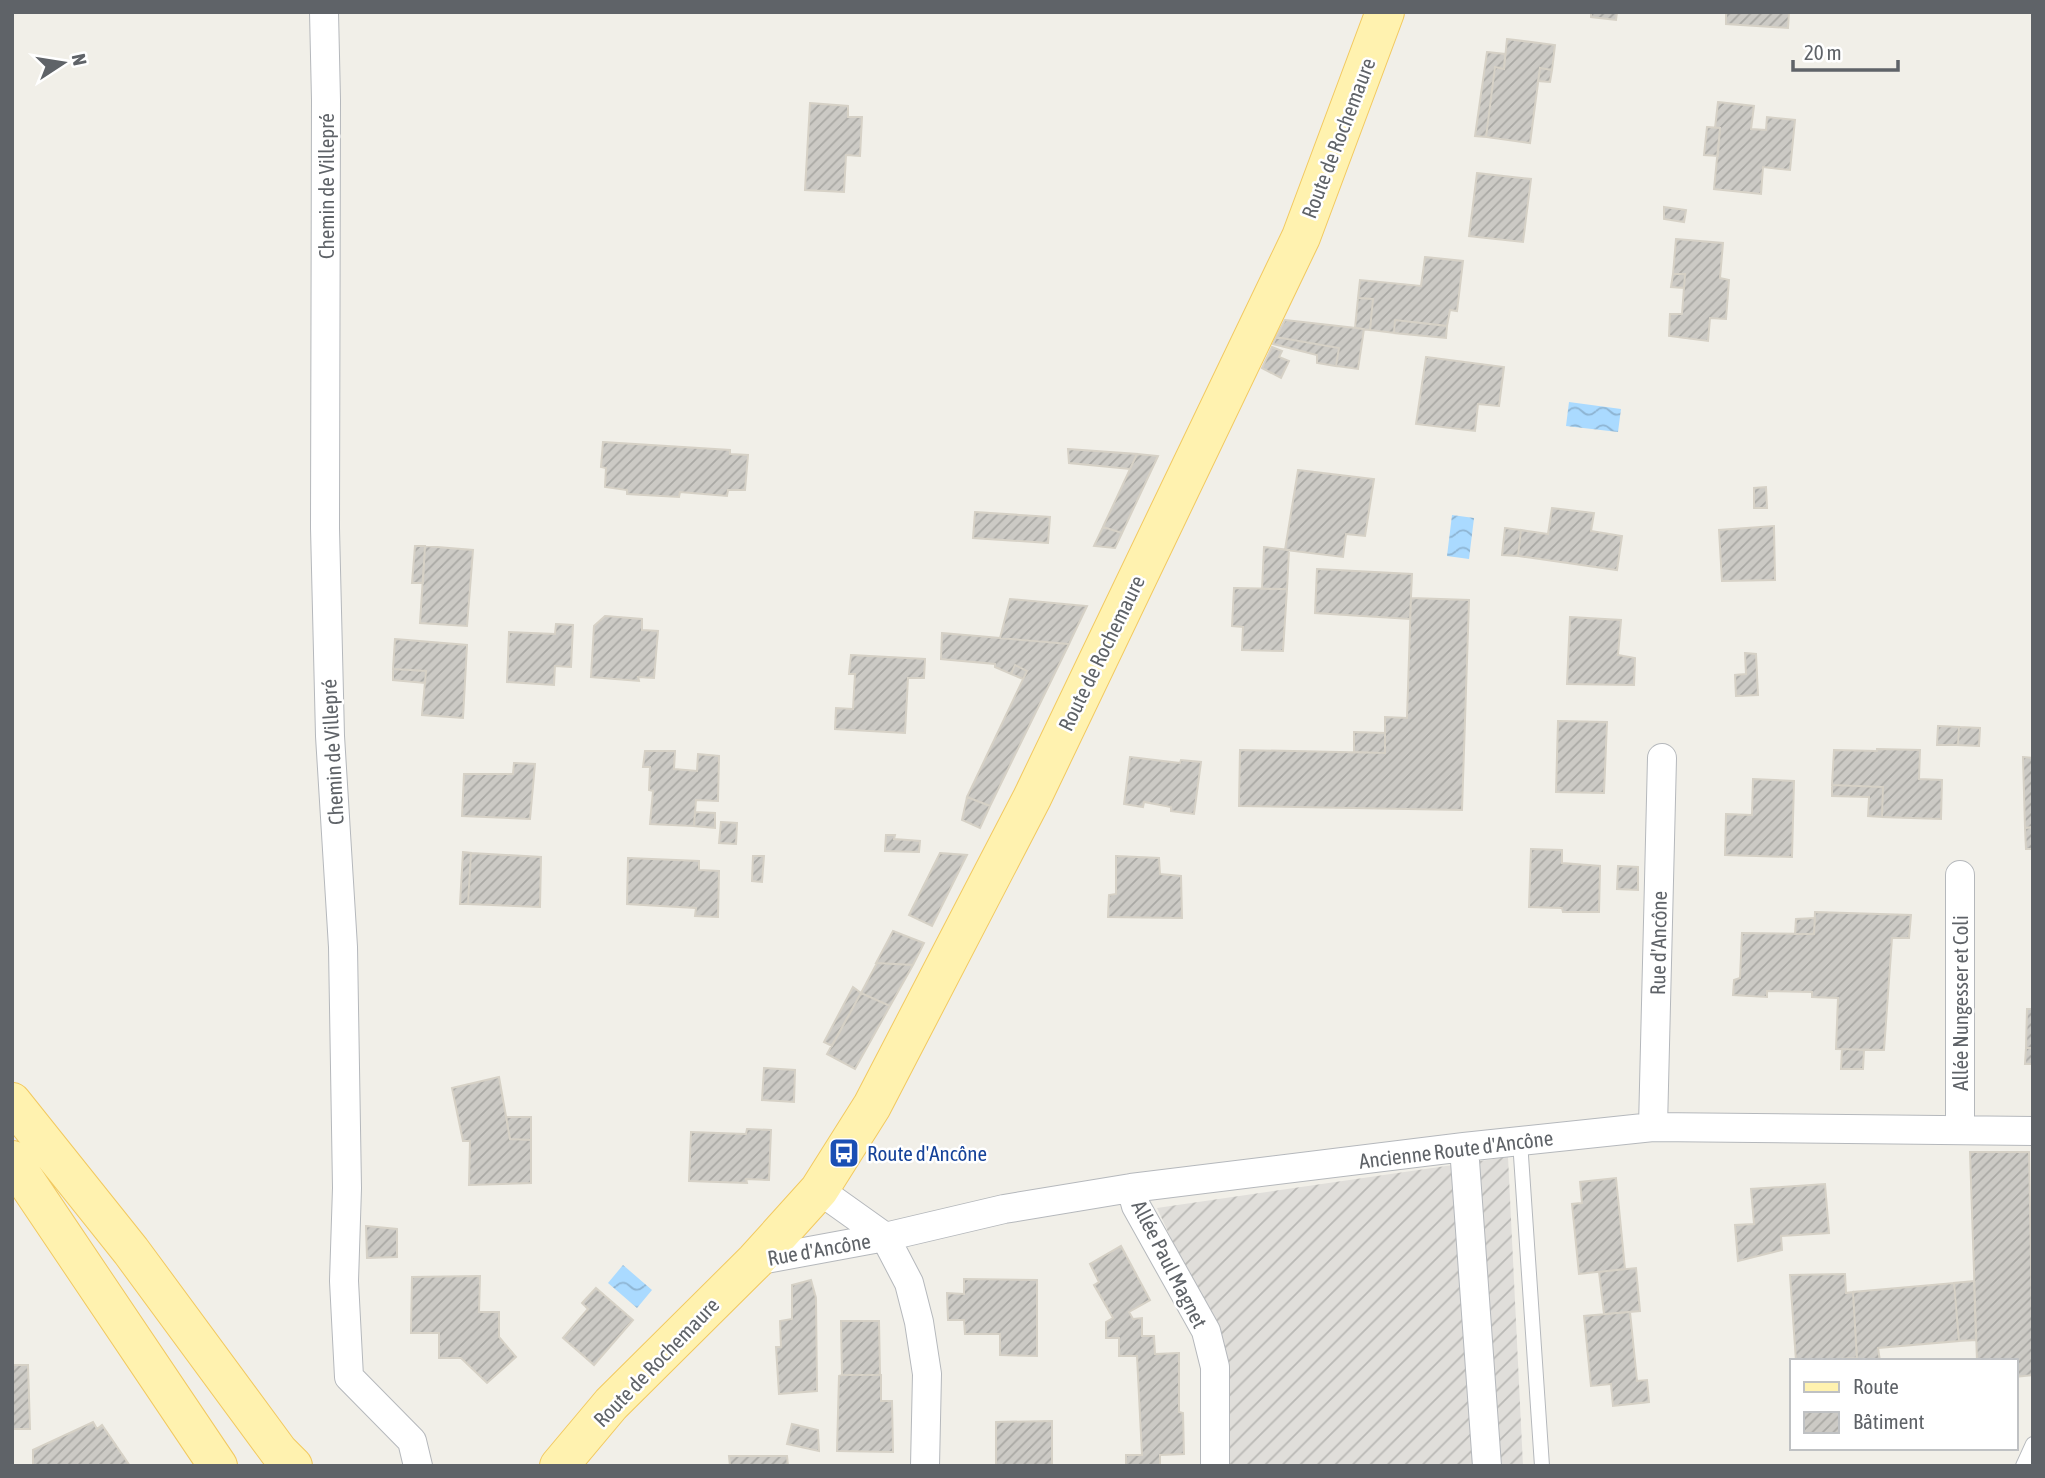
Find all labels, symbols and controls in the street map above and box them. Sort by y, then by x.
north arrow [28,28,98,98]
scale bar [1793,28,1898,72]
text: 20 m [1804,40,1842,64]
text: N [68,52,92,67]
street label: Route de Rochemaure [1296,54,1380,222]
street label: Chemin de Villepré [314,113,338,259]
street label: Route de Rochemaure [1053,571,1149,735]
street label: Chemin de Villepré [316,679,348,825]
street label: Rue d'Ancône [1645,891,1671,995]
street label: Allée Nungesser et Coli [1948,915,1972,1091]
street label: Ancienne Route d'Ancône [1358,1125,1554,1173]
bus stop icon: Route d'Ancône [827,1136,861,1170]
place label: Route d'Ancône [867,1141,987,1165]
street label: Allée Paul Magnet [1128,1196,1212,1332]
street label: Rue d'Ancône [766,1228,872,1270]
street label: Route de Rochemaure [588,1293,724,1431]
legend [1790,1359,2017,1450]
text: Route [1853,1374,1899,1398]
text: Bâtiment [1853,1409,1924,1433]

